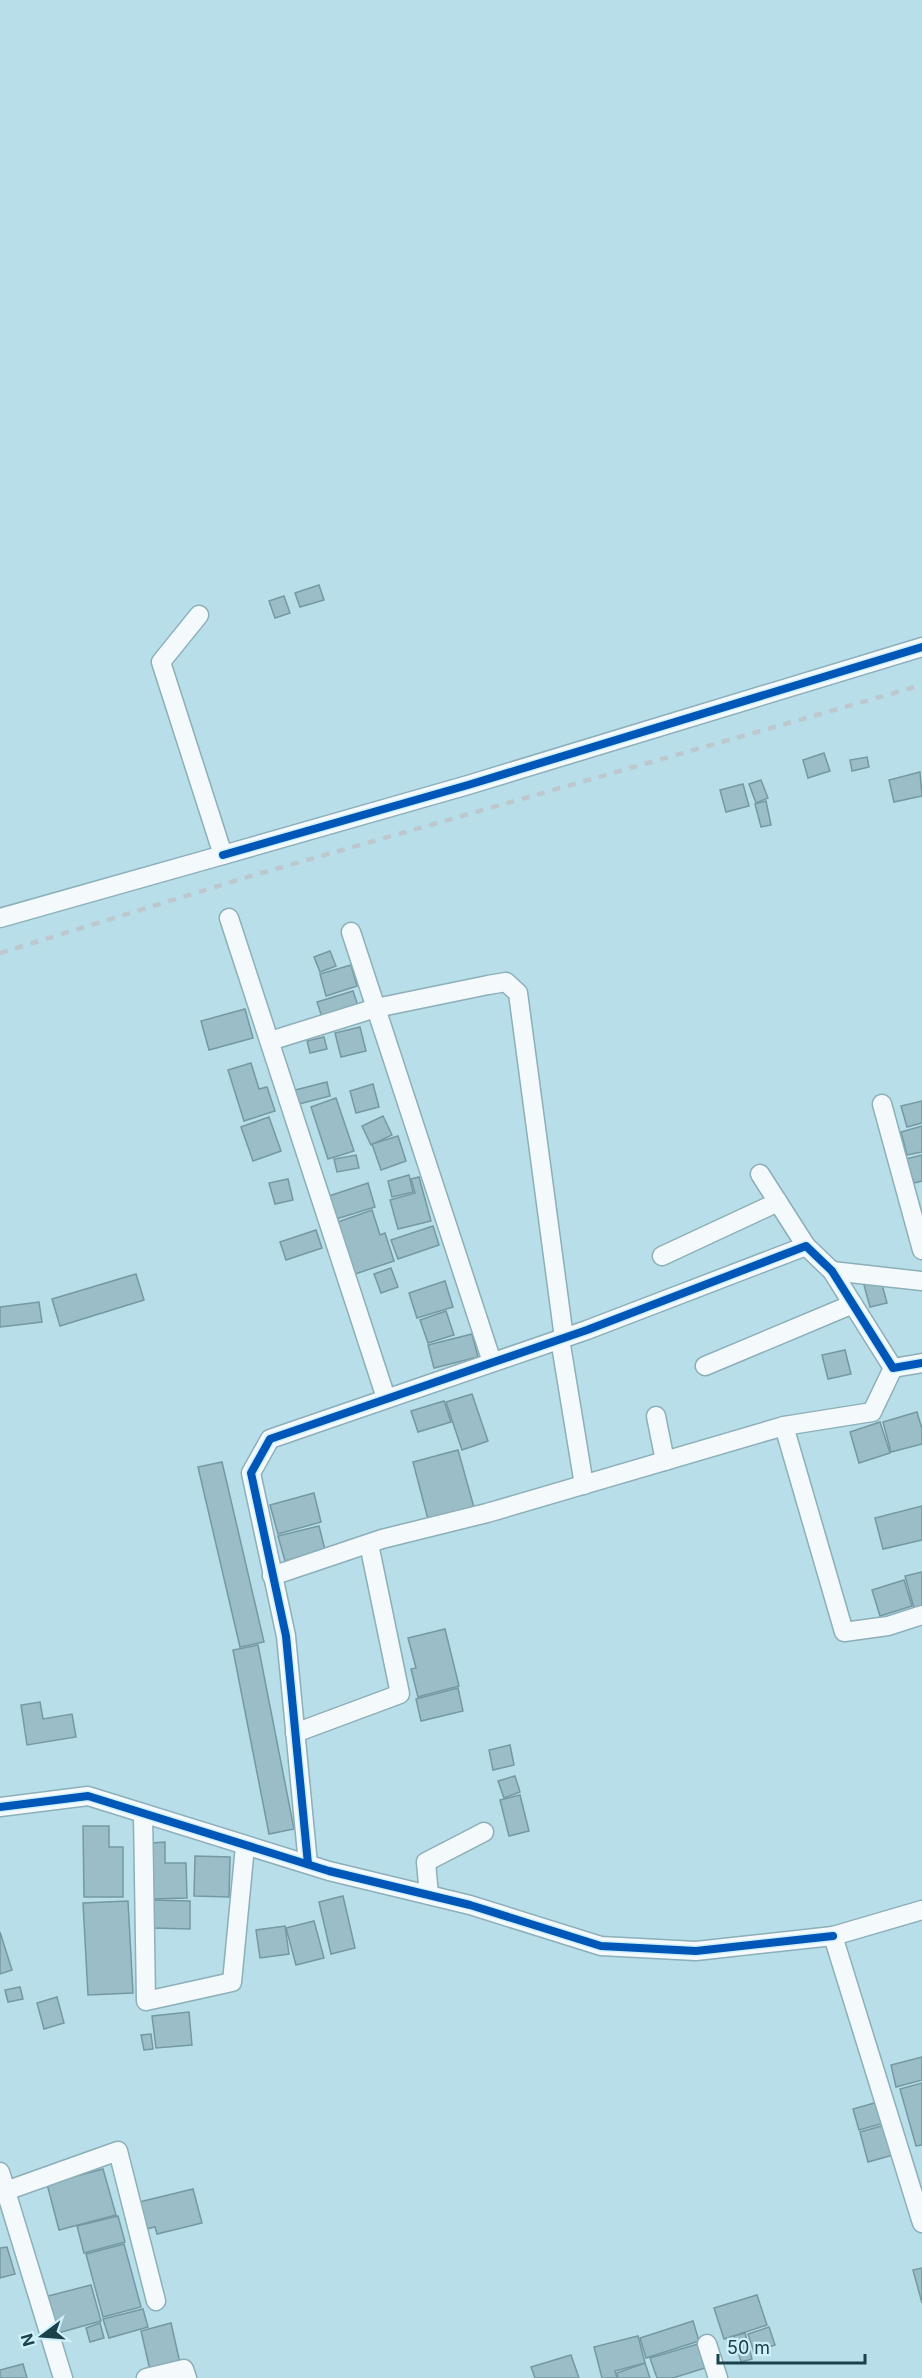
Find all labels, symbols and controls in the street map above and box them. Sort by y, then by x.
north arrow [12,2306,72,2366]
scale bar [718,2327,865,2365]
text: N [16,2332,39,2349]
text: 50 m [727,2337,770,2358]

